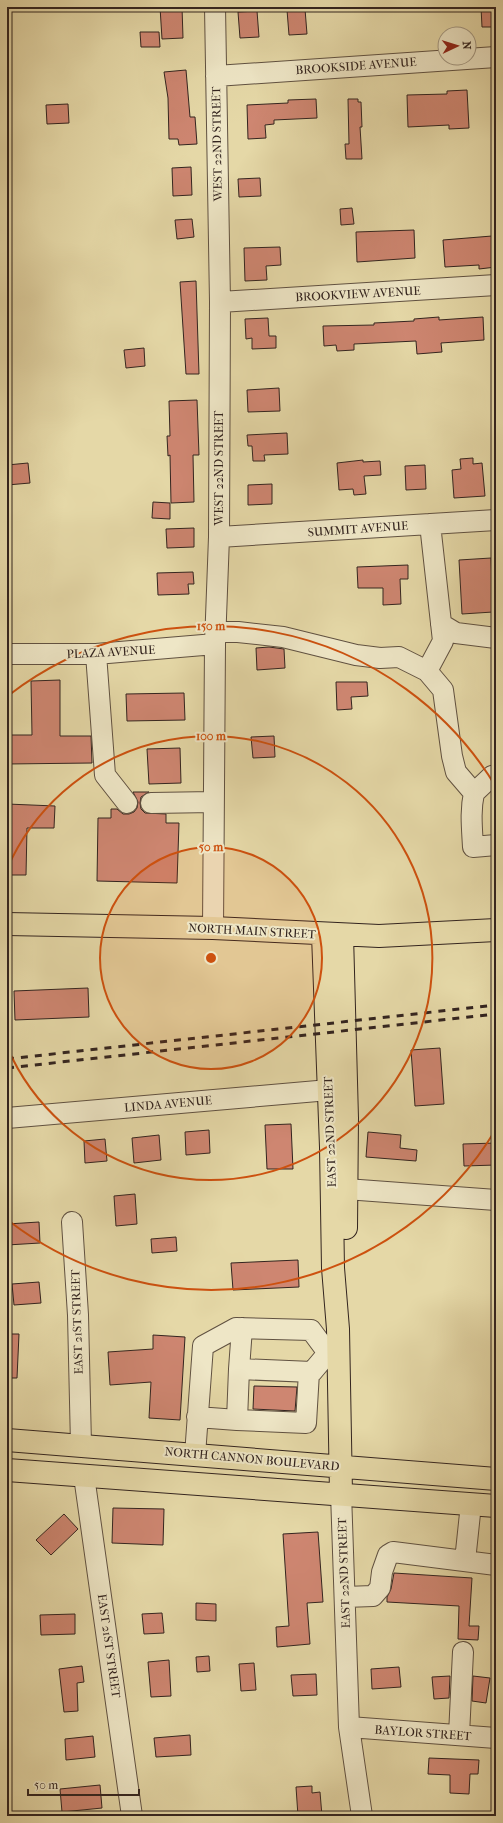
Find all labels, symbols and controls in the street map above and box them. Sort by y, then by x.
north arrow [437,26,477,66]
text: N [460,41,473,51]
street label: BROOKSIDE AVENUE [295,55,417,77]
street label: WEST 22ND STREET [209,86,225,203]
street label: BROOKVIEW AVENUE [295,284,421,304]
street label: WEST 22ND STREET [212,410,226,526]
street label: SUMMIT AVENUE [307,519,409,539]
text: 150 m [197,619,226,633]
street label: PLAZA AVENUE [66,643,156,661]
text: 100 m [196,729,227,743]
text: 50 m [199,840,224,854]
street label: NORTH MAIN STREET [188,921,317,941]
centre of rings [204,951,218,965]
street label: EAST 22ND STREET [321,1075,339,1188]
street label: LINDA AVENUE [123,1093,213,1115]
street label: EAST 21ST STREET [68,1268,86,1375]
street label: NORTH CANNON BOULEVARD [164,1444,340,1474]
street label: EAST 22ND STREET [335,1516,353,1629]
street label: EAST 21ST STREET [95,1593,123,1700]
street label: BAYLOR STREET [374,1723,473,1743]
scale bar [28,1771,139,1797]
text: 50 m [34,1778,58,1792]

